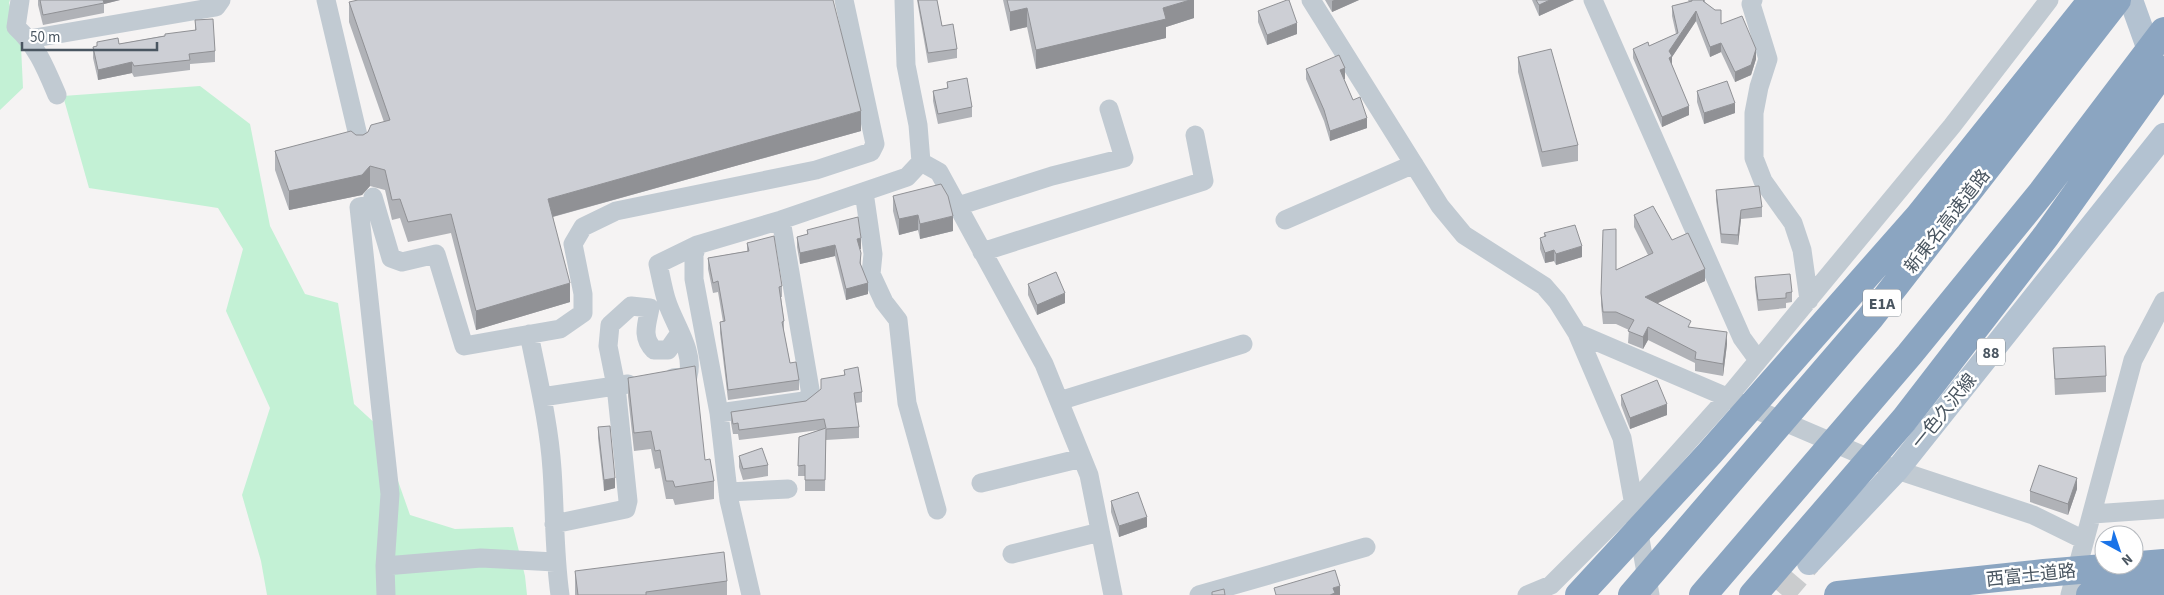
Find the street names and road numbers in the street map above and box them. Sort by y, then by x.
street label: 新東名高速道路 [1899,164,1996,279]
road number: E1A [1863,290,1901,316]
road number: 88 [1977,338,2005,366]
street label: 一色久沢線 [1906,368,1982,454]
street label: 西富士道路 [1985,558,2077,593]

